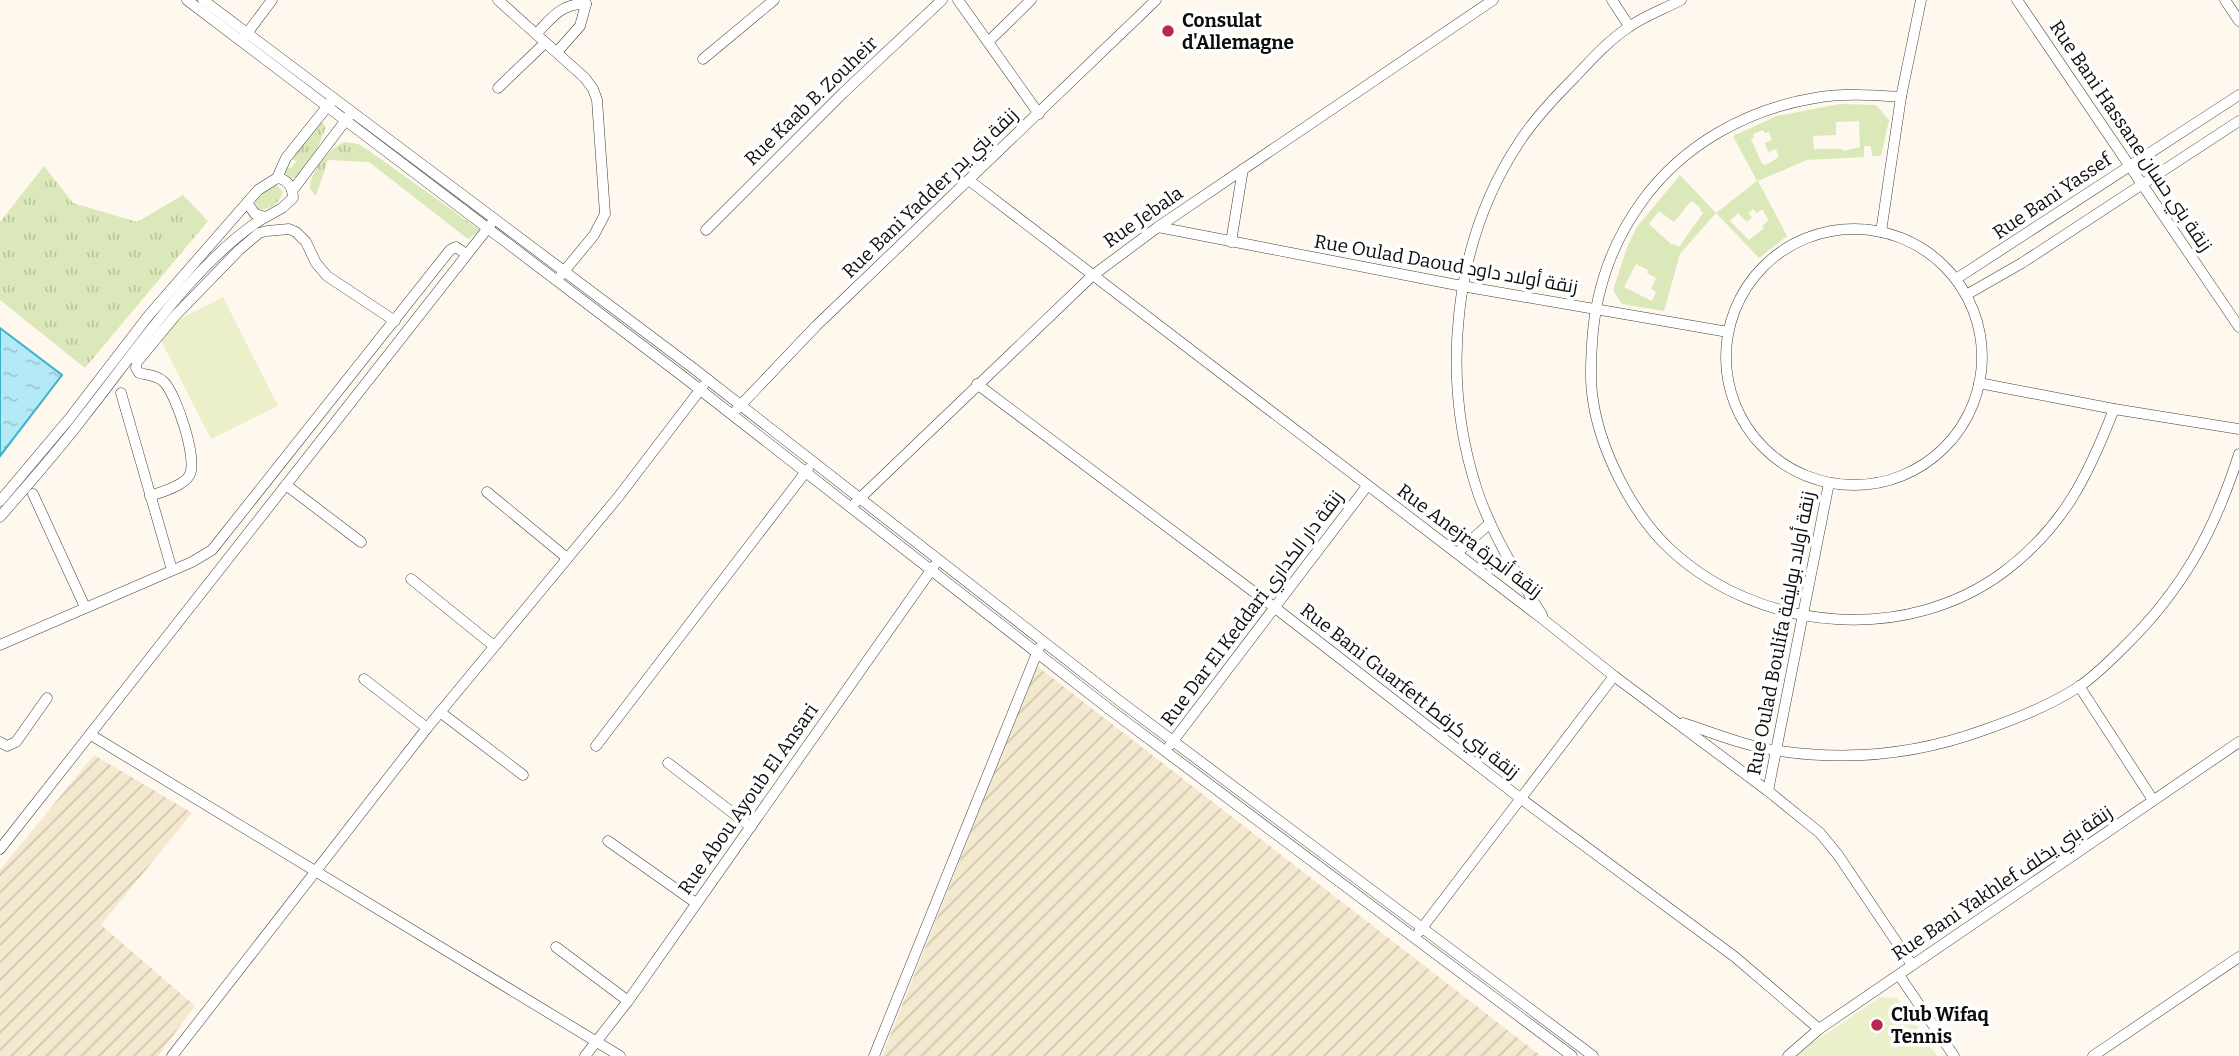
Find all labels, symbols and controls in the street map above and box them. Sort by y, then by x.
place label: Consulat d'Allemagne [1182,9,1294,54]
street label: Rue Bani Hassane زنقة بني حسان [2042,16,2217,258]
marker: Consulat d'Allemagne [1160,23,1176,39]
street label: Rue Kaab B. Zouheir [740,31,883,170]
street label: Rue Bani Yadder زنقة بني يدر [837,103,1025,285]
street label: Rue Bani Yassef [1988,147,2117,244]
street label: Rue Jebala [1099,181,1188,253]
street label: Rue Oulad Daoud زنقة أولاد داود [1312,229,1580,299]
street label: Rue Anejra زنقة أنجرة [1393,479,1547,603]
street label: Rue Dar El Keddari زنقة دار الكداري [1156,486,1350,732]
street label: Rue Oulad Boulifa زنقة أولاد بوليفة [1742,489,1820,777]
street label: Rue Bani Guarfett زنقة بني كرفط [1294,598,1524,786]
street label: Rue Abou Ayoub El Ansari [673,699,823,899]
street label: Rue Bani Yakhlef زنقة بني يخلف [1888,801,2118,968]
place label: Club Wifaq Tennis [1891,1003,1990,1048]
marker: Club Wifaq Tennis [1869,1017,1885,1033]

